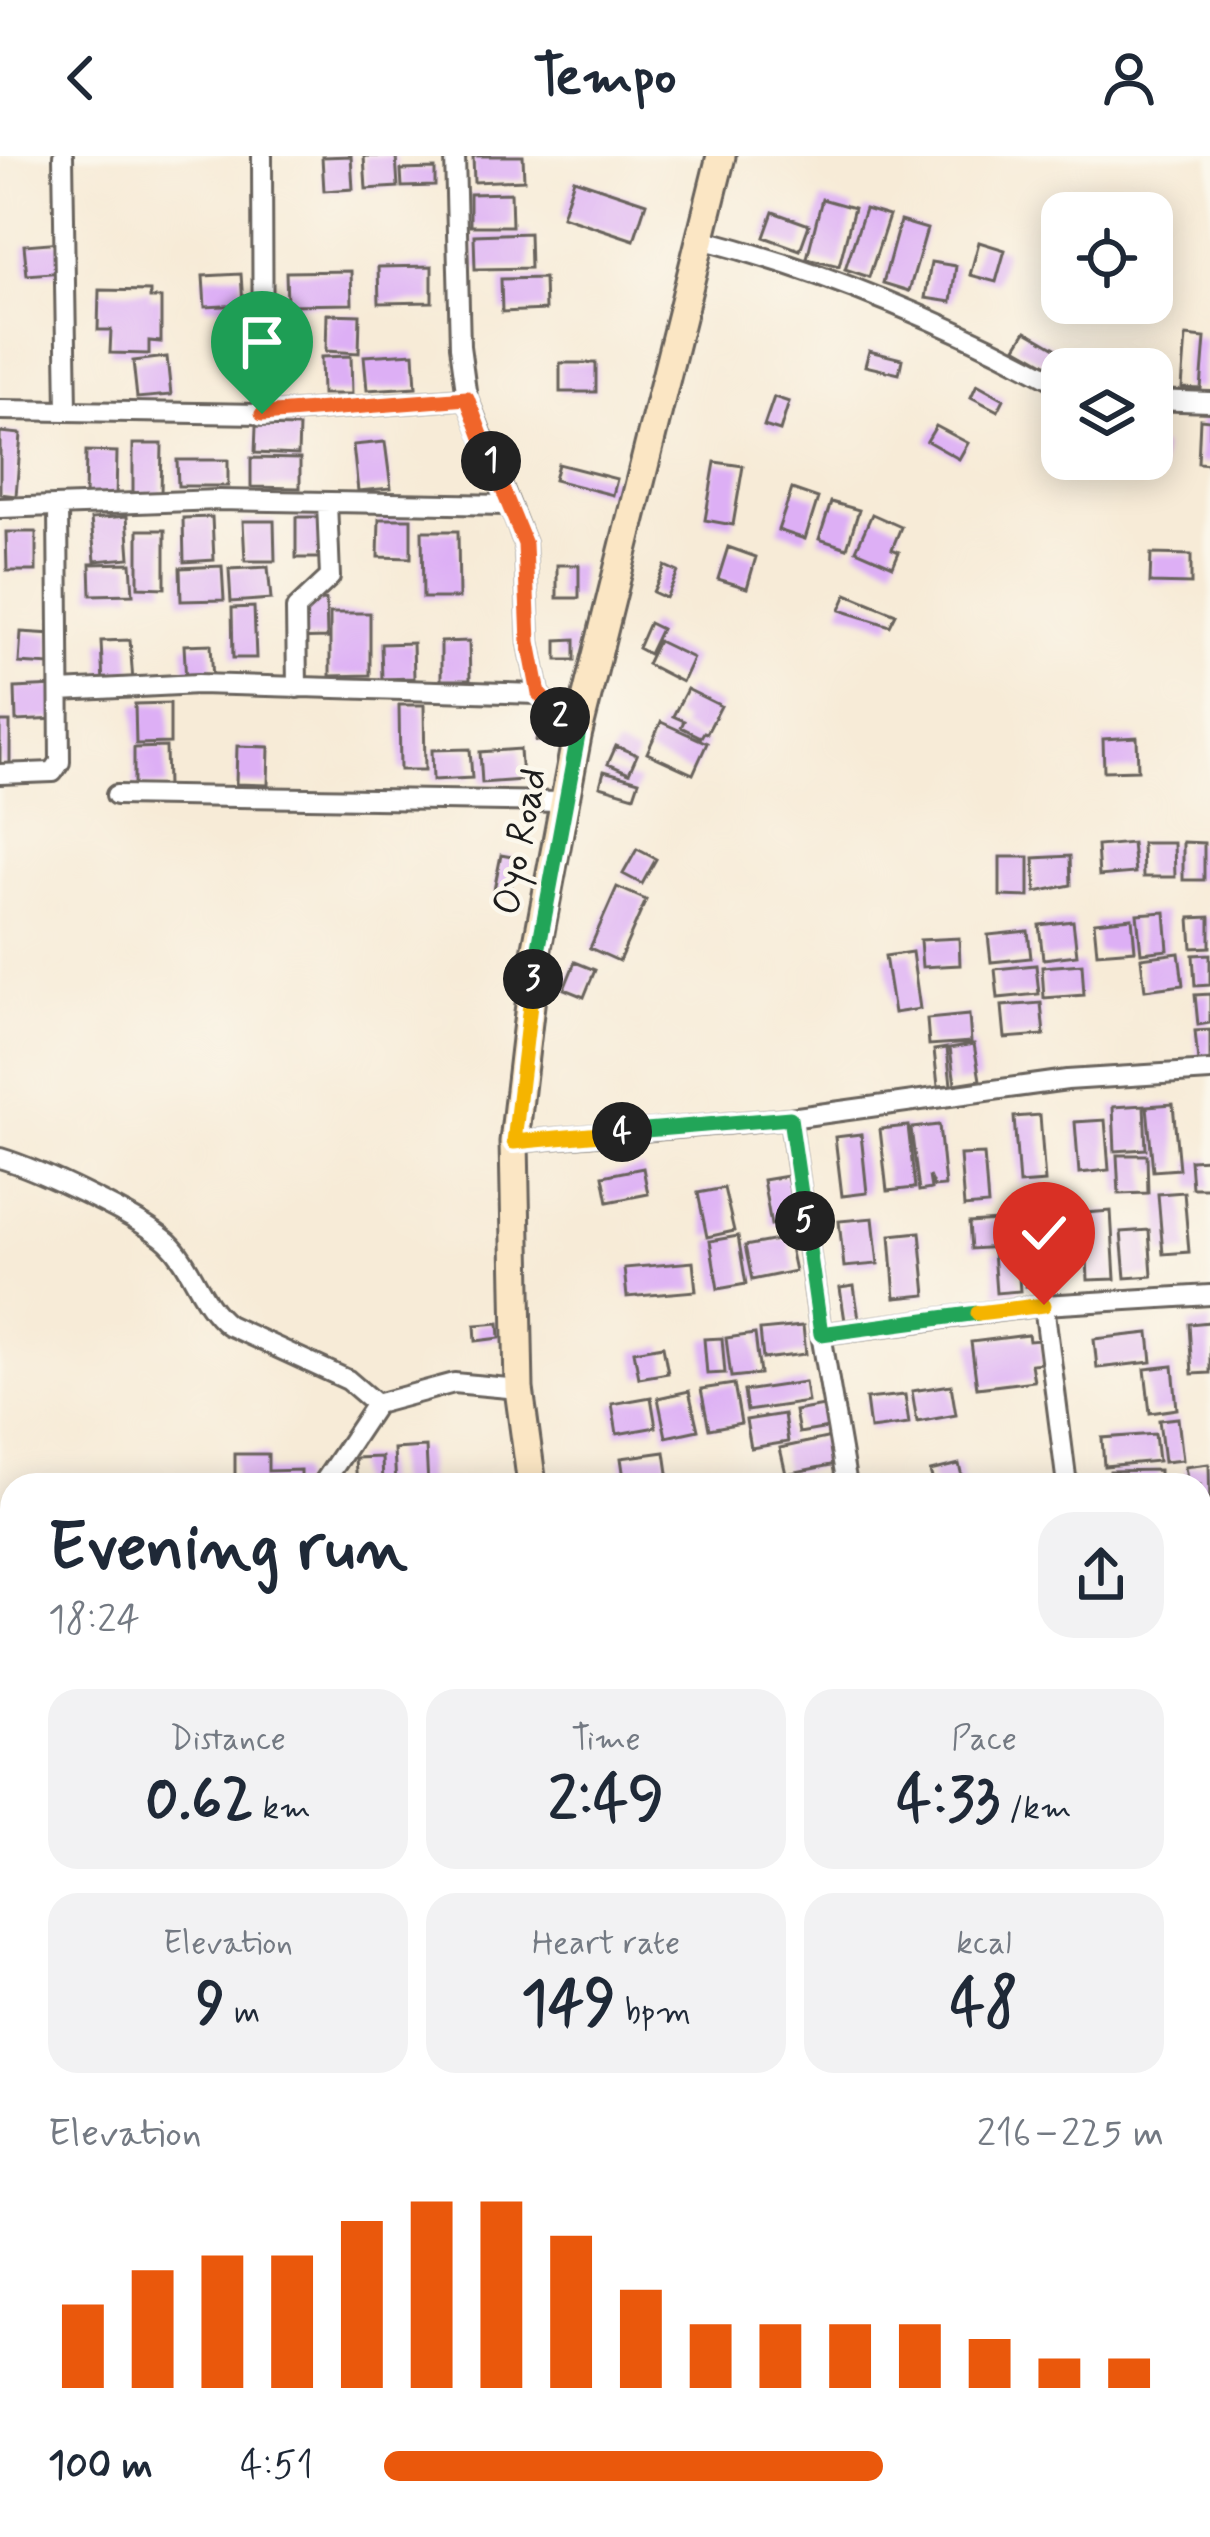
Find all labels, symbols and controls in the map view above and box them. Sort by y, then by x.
text: Tempo [534,43,676,114]
icon: back [48,45,114,111]
icon: person [1096,45,1162,111]
map controls [1041,192,1173,480]
button: locate [1041,192,1173,324]
pin [211,291,313,414]
icon: arrive [229,309,295,375]
button: layers [1041,348,1173,480]
pin: 1 [461,431,521,491]
text: 1 [484,439,498,483]
pin: 2 [530,687,590,747]
text: 2 [552,695,568,739]
street label: Oyo Road [482,764,561,919]
pin: 3 [503,949,563,1009]
text: 3 [526,957,540,1001]
pin: 4 [592,1102,652,1162]
text: 4 [612,1110,632,1154]
pin [993,1182,1095,1305]
pin: 5 [775,1191,835,1251]
text: 5 [795,1199,815,1243]
icon: check [1011,1200,1077,1266]
text: Evening run [48,1507,408,1593]
button: share [1038,1512,1164,1638]
text: 18:24 [48,1595,140,1646]
text: Distance [170,1718,286,1762]
text: Time [571,1718,641,1762]
text: Pace [951,1718,1017,1762]
text: 0.62 [145,1762,254,1841]
text: 2:49 [548,1762,664,1841]
text: 4:33 [897,1762,1000,1841]
text: km [254,1787,311,1831]
text: /km [1000,1787,1071,1831]
text: Elevation [163,1922,293,1966]
text: Heart rate [532,1922,680,1966]
text: kcal [956,1922,1012,1966]
text: 9 [196,1966,225,2045]
text: 149 [521,1966,616,2045]
text: 48 [950,1966,1018,2045]
text: m [225,1991,260,2035]
text: bpm [616,1991,691,2035]
text: Elevation [48,2109,202,2160]
text: 216–225 m [977,2109,1164,2160]
text: 100 m [48,2441,153,2492]
text: 4:51 [240,2441,313,2492]

